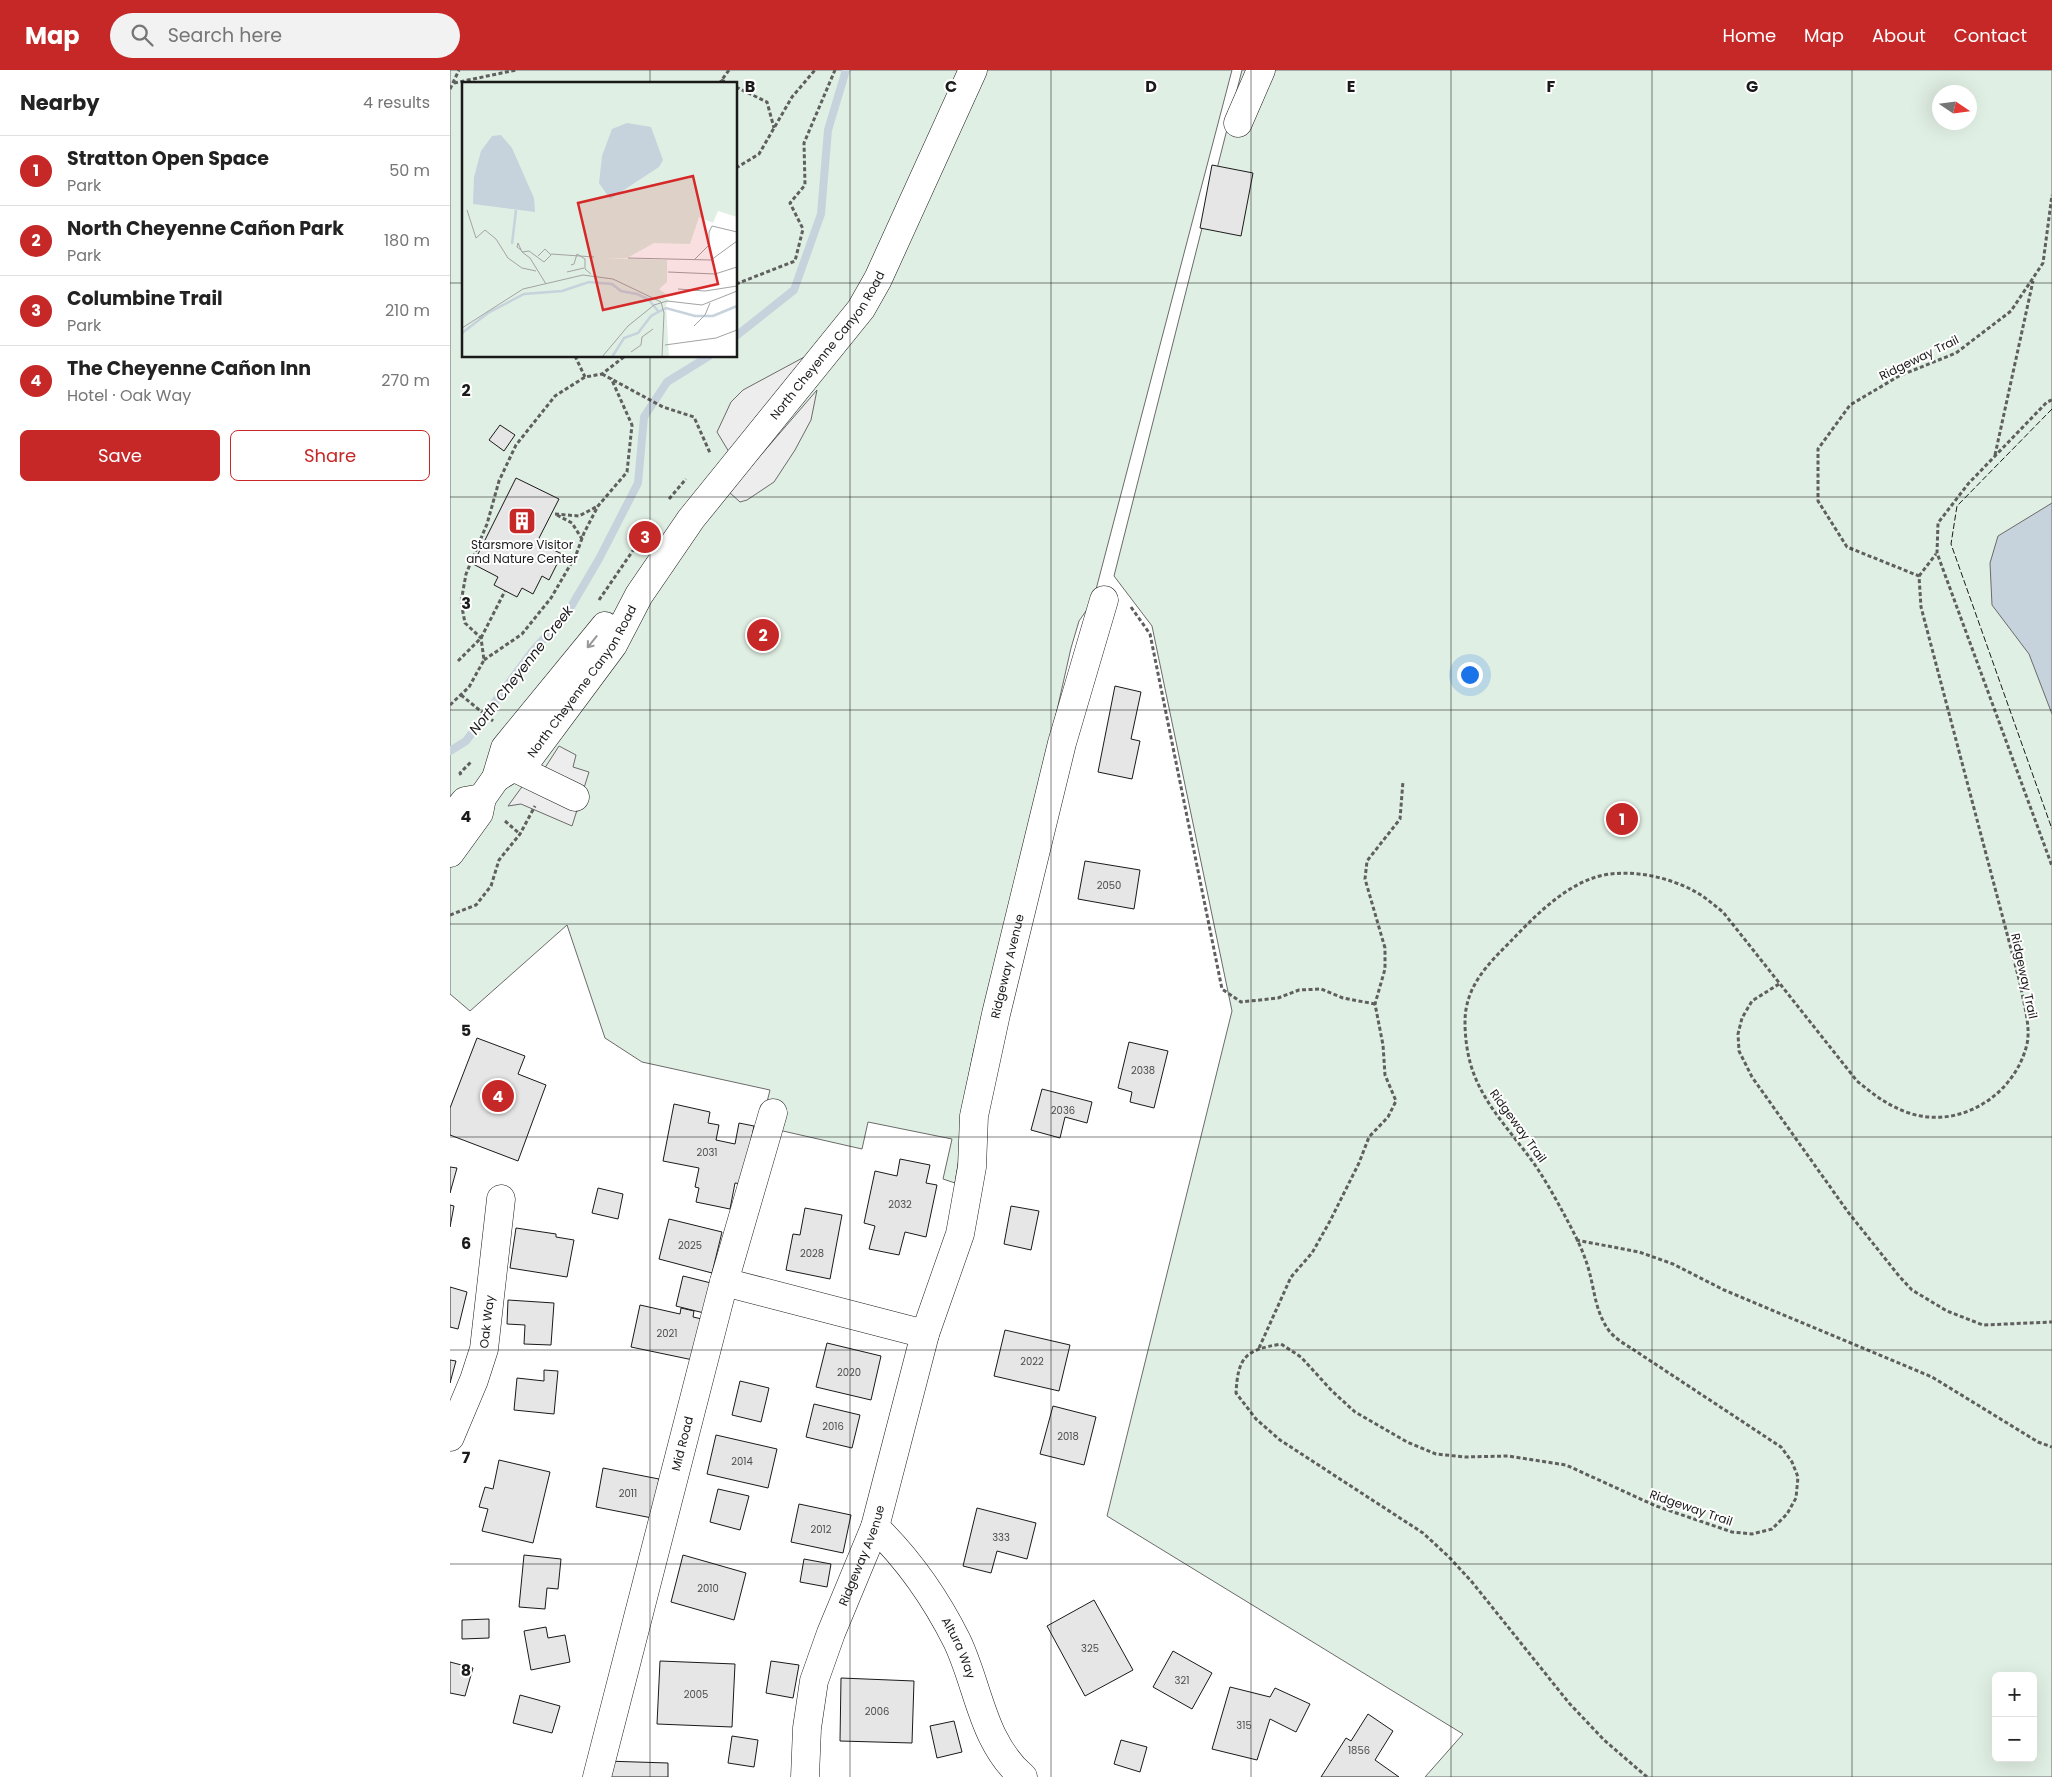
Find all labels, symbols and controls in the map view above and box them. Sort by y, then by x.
search box [110,13,460,58]
text: Map [25,19,80,52]
icon: search [128,21,156,49]
text: Search here [168,22,282,49]
text: Home [1722,23,1776,48]
text: Map [1804,23,1844,48]
text: About [1872,23,1926,48]
text: Contact [1954,23,2027,48]
text: B [745,75,755,98]
text: C [945,75,957,98]
text: D [1145,75,1157,98]
text: E [1347,75,1355,98]
text: F [1547,75,1556,98]
text: G [1746,75,1758,98]
inset map [462,82,738,358]
north arrow [1932,85,1977,130]
text: Nearby [20,88,100,117]
text: 4 results [363,91,430,114]
text: Stratton Open Space [67,145,269,172]
text: 1 [33,159,39,182]
text: 50 m [389,159,430,182]
text: Park [67,174,101,197]
text: North Cheyenne Cañon Park [67,215,344,242]
text: 2 [31,229,41,252]
text: 180 m [384,229,430,252]
text: Park [67,244,101,267]
street label: North Cheyenne Canyon Road [766,268,888,423]
text: Columbine Trail [67,285,223,312]
text: 3 [31,299,41,322]
text: 210 m [385,299,430,322]
text: Park [67,314,101,337]
street label: Ridgeway Trail [1876,331,1962,384]
text: The Cheyenne Cañon Inn [67,355,311,382]
text: 4 [31,369,41,392]
text: 270 m [381,369,430,392]
text: 2 [461,379,471,402]
text: Hotel · Oak Way [67,384,191,407]
button: Save [20,430,220,481]
button: Share [230,430,430,481]
building icon: Starsmore Visitor and Nature Center [507,506,537,536]
pin: 3 [629,518,661,556]
place label: Starsmore Visitor and Nature Center [466,536,578,567]
text: 3 [461,592,471,615]
water label: North Cheyenne Creek [464,601,578,739]
street label: North Cheyenne Canyon Road [523,602,640,761]
pin: 2 [747,616,779,654]
one-way arrow [586,635,597,648]
your location [1457,662,1483,688]
pin: 1 [1606,800,1638,838]
text: 4 [461,805,472,828]
house number: 2050 [1097,878,1121,893]
street label: Ridgeway Avenue [986,912,1028,1020]
street label: Ridgeway Trail [2007,932,2042,1020]
text: 5 [461,1019,471,1042]
house number: 2038 [1131,1063,1155,1078]
pin: 4 [482,1077,514,1115]
street label: Ridgeway Trail [1486,1086,1551,1166]
house number: 2036 [1051,1103,1075,1118]
house number: 2031 [696,1145,718,1160]
house number: 2032 [888,1197,912,1212]
text: 6 [461,1232,471,1255]
house number: 2025 [678,1238,702,1253]
house number: 2028 [800,1246,824,1261]
street label: Oak Way [475,1294,498,1349]
house number: 2021 [657,1326,677,1341]
house number: 2022 [1020,1354,1044,1369]
house number: 2020 [837,1365,861,1380]
street label: Mid Road [667,1414,697,1473]
house number: 2016 [822,1419,844,1434]
house number: 2018 [1057,1429,1079,1444]
text: 7 [462,1446,471,1469]
house number: 2014 [731,1454,753,1469]
street label: Ridgeway Trail [1647,1485,1735,1530]
house number: 2011 [619,1486,637,1501]
street label: Ridgeway Avenue [834,1503,888,1608]
house number: 2012 [811,1522,832,1537]
house number: 333 [992,1530,1010,1545]
house number: 2010 [697,1581,719,1596]
street label: Altura Way [938,1614,980,1681]
house number: 325 [1081,1641,1099,1656]
text: 8 [461,1659,471,1682]
map controls [1992,1672,2037,1762]
button: + [1992,1672,2037,1717]
house number: 321 [1175,1673,1189,1688]
house number: 2005 [684,1687,708,1702]
house number: 2006 [865,1704,889,1719]
button: − [1992,1717,2037,1762]
house number: 315 [1236,1718,1252,1733]
house number: 1856 [1348,1743,1370,1758]

